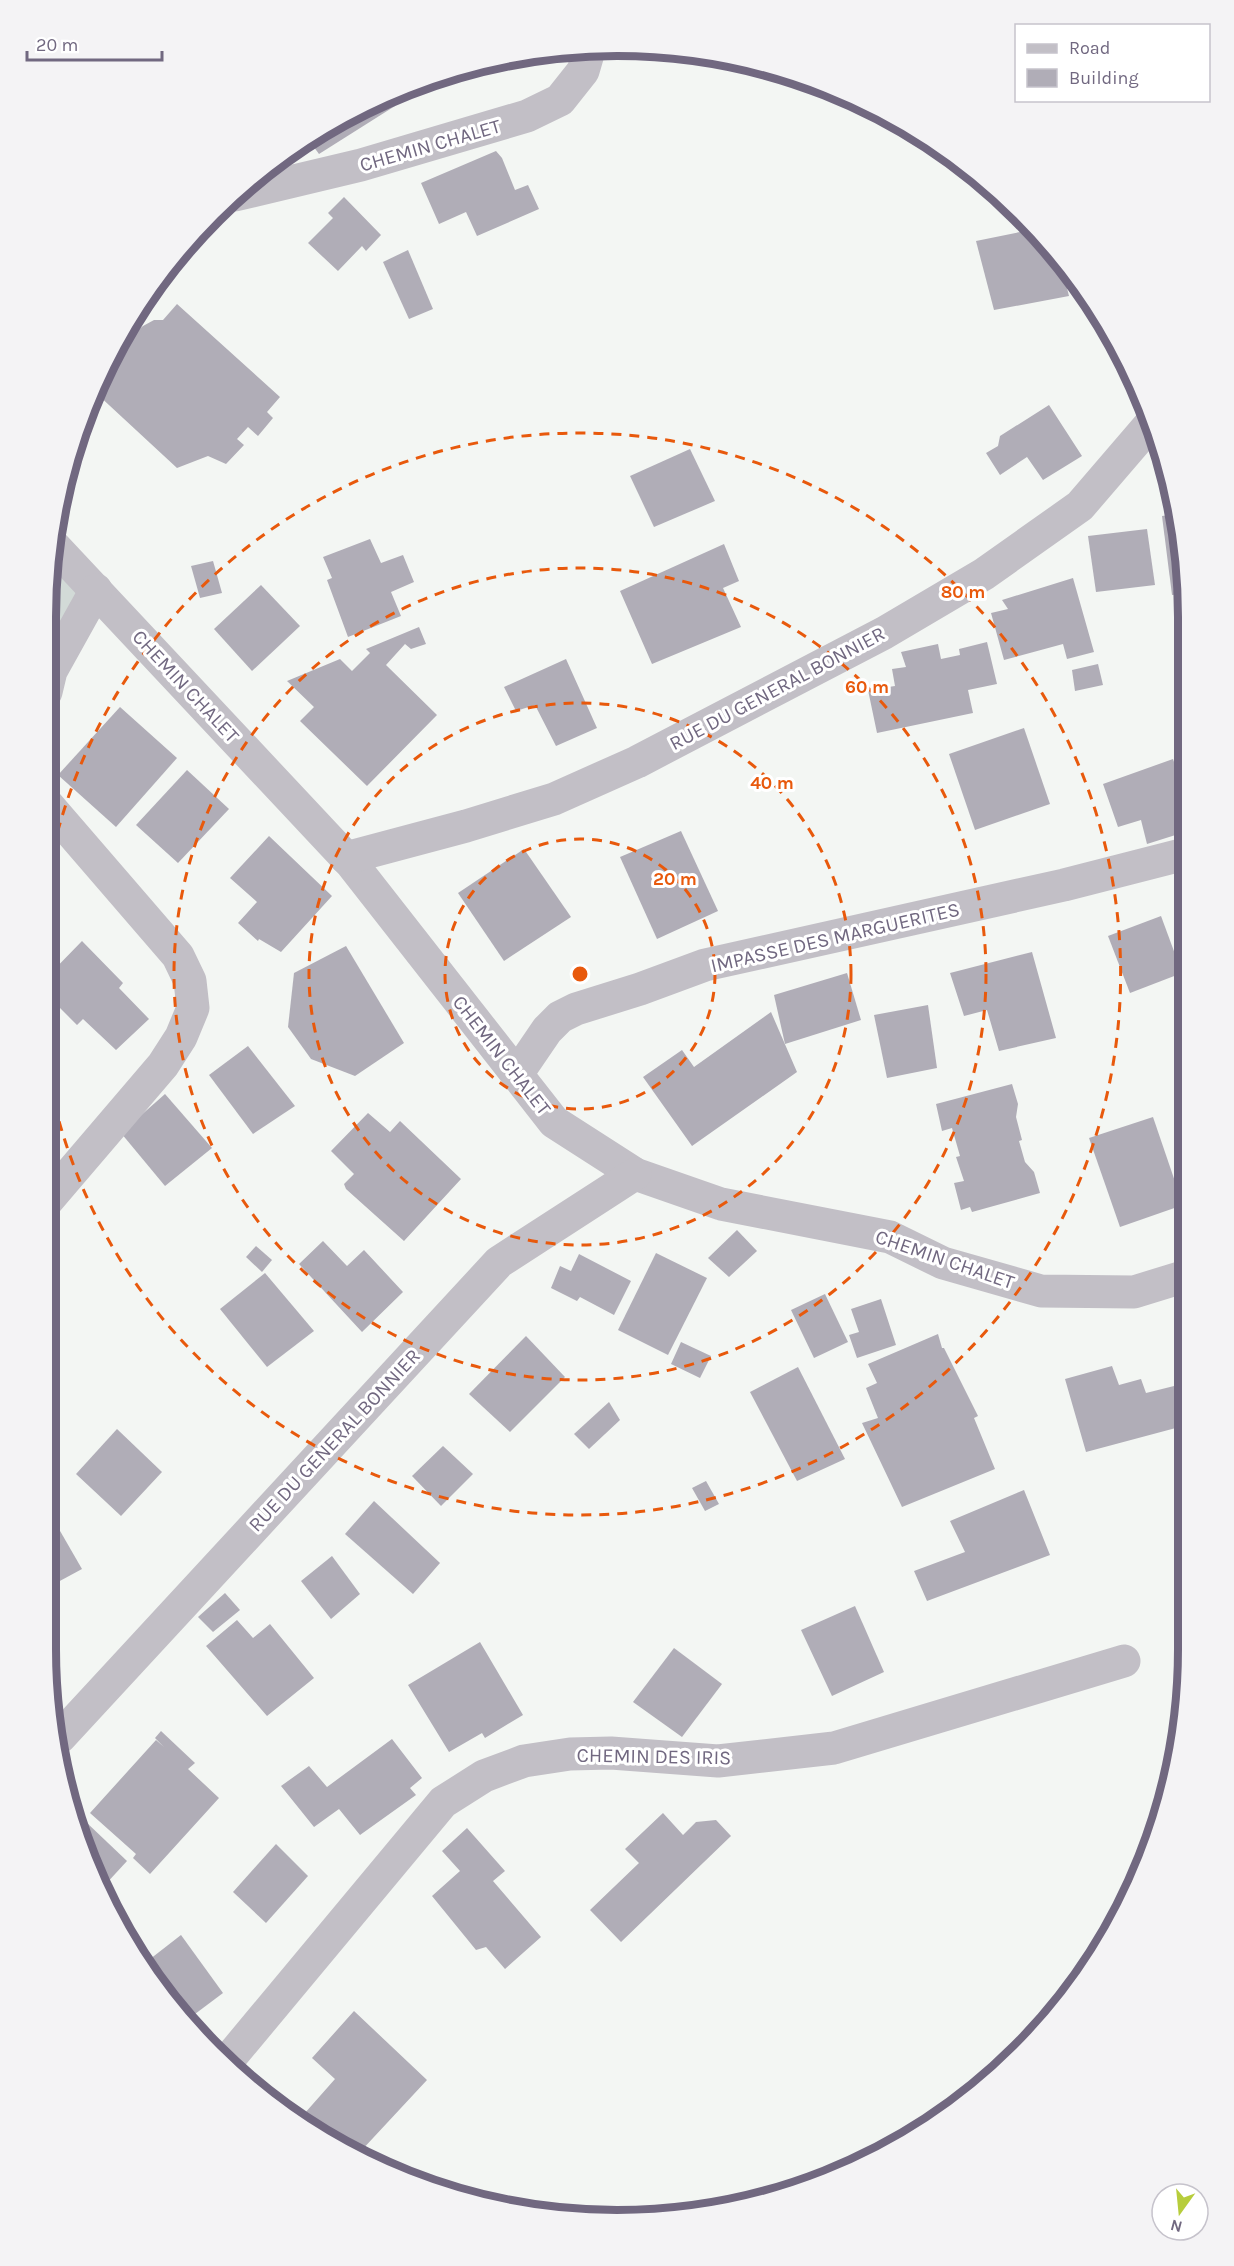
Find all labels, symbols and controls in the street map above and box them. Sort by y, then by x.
scale bar [27,24,162,62]
legend [1015,24,1210,102]
text: 20 m [36,34,78,56]
text: Road [1069,37,1110,59]
text: Building [1069,67,1139,89]
street label: CHEMIN CHALET [357,114,503,177]
text: 80 m [941,581,985,603]
street label: RUE DU GENERAL BONNIER [665,622,889,755]
street label: CHEMIN CHALET [128,625,244,747]
text: 60 m [845,676,889,698]
text: 40 m [750,772,794,794]
text: 20 m [653,868,697,890]
street label: IMPASSE DES MARGUERITES [708,898,962,977]
centre of rings [570,964,590,984]
street label: CHEMIN CHALET [448,991,555,1120]
street label: CHEMIN CHALET [872,1225,1017,1294]
street label: RUE DU GENERAL BONNIER [244,1344,425,1536]
street label: CHEMIN DES IRIS [576,1744,732,1769]
north arrow [1150,2182,1210,2242]
text: N [1168,2215,1184,2237]

